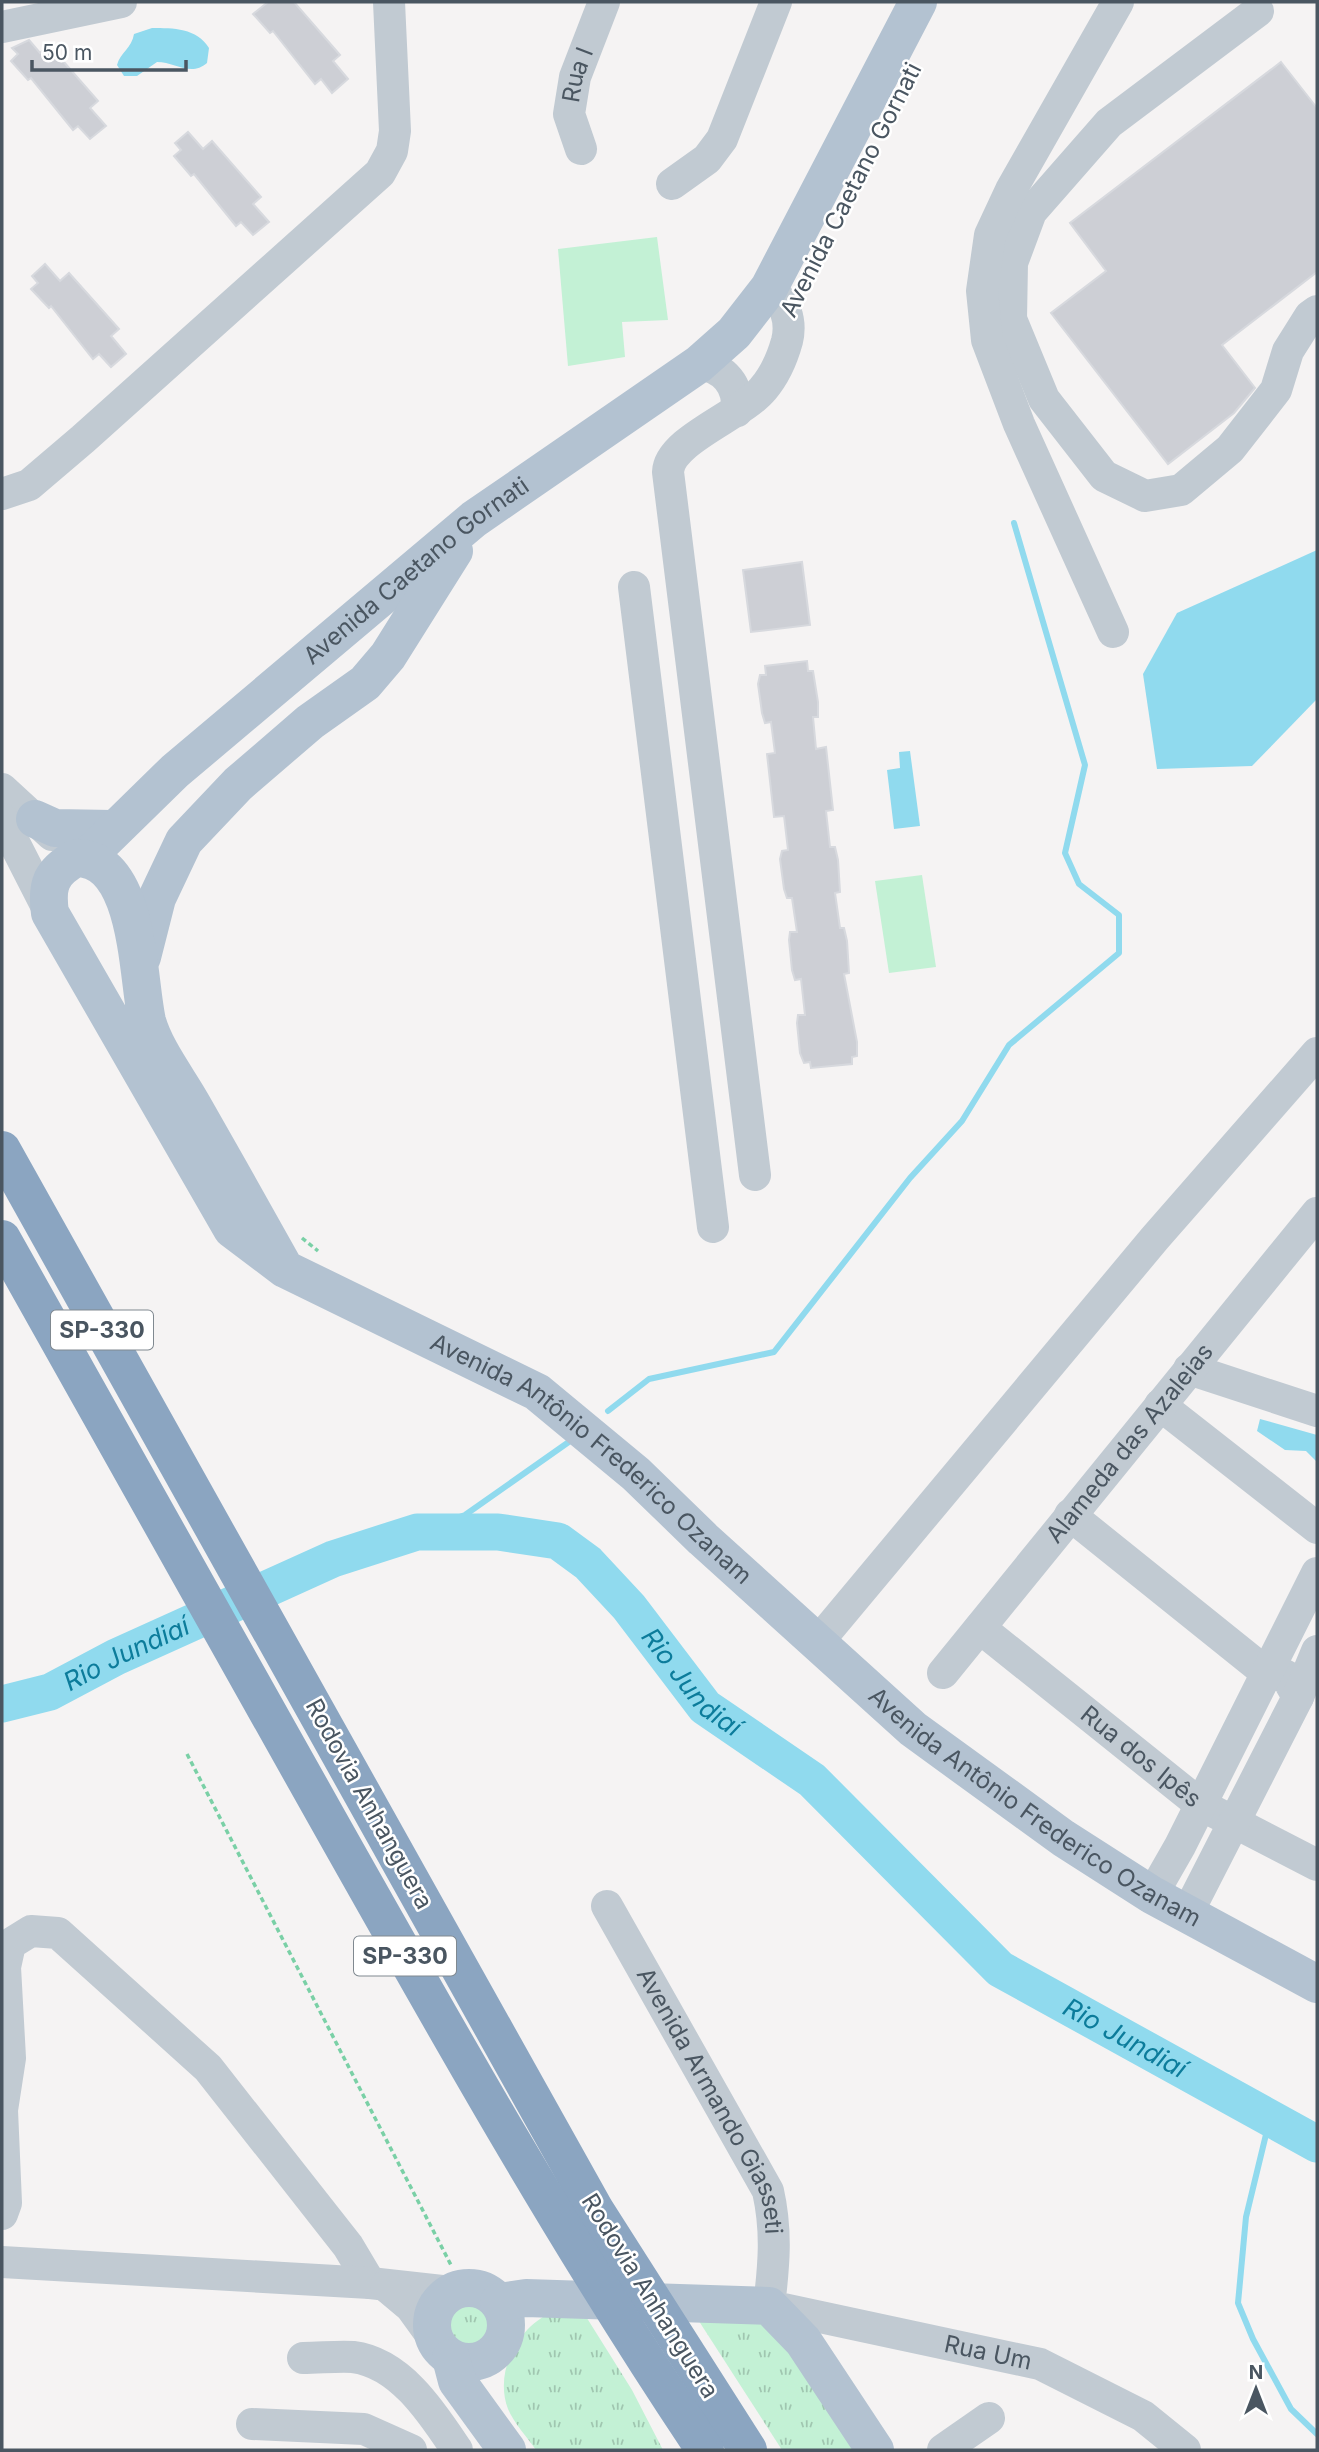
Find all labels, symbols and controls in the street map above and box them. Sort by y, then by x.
scale bar [32,28,186,72]
text: 50 m [42,40,92,65]
street label: Rua I [556,43,599,105]
street label: Avenida Caetano Gornati [774,58,927,322]
street label: Avenida Caetano Gornati [297,471,534,670]
road number: SP-330 [51,1310,153,1350]
street label: Avenida Antônio Frederico Ozanam [426,1327,758,1590]
street label: Alameda das Azaleias [1040,1337,1219,1549]
water label: Rio Jundiaí [58,1609,197,1697]
water label: Rio Jundiaí [635,1622,750,1744]
street label: Avenida Antônio Frederico Ozanam [863,1681,1206,1933]
street label: Rodovia Anhanguera [300,1694,439,1914]
street label: Rua dos Ipês [1075,1699,1207,1813]
road number: SP-330 [354,1937,456,1976]
street label: Avenida Armando Giasseti [631,1962,789,2235]
water label: Rio Jundiaí [1058,1991,1195,2085]
street label: Rodovia Anhanguera [576,2188,725,2403]
street label: Rua Um [942,2329,1035,2376]
north arrow [1221,2354,1291,2424]
text: N [1249,2361,1263,2384]

